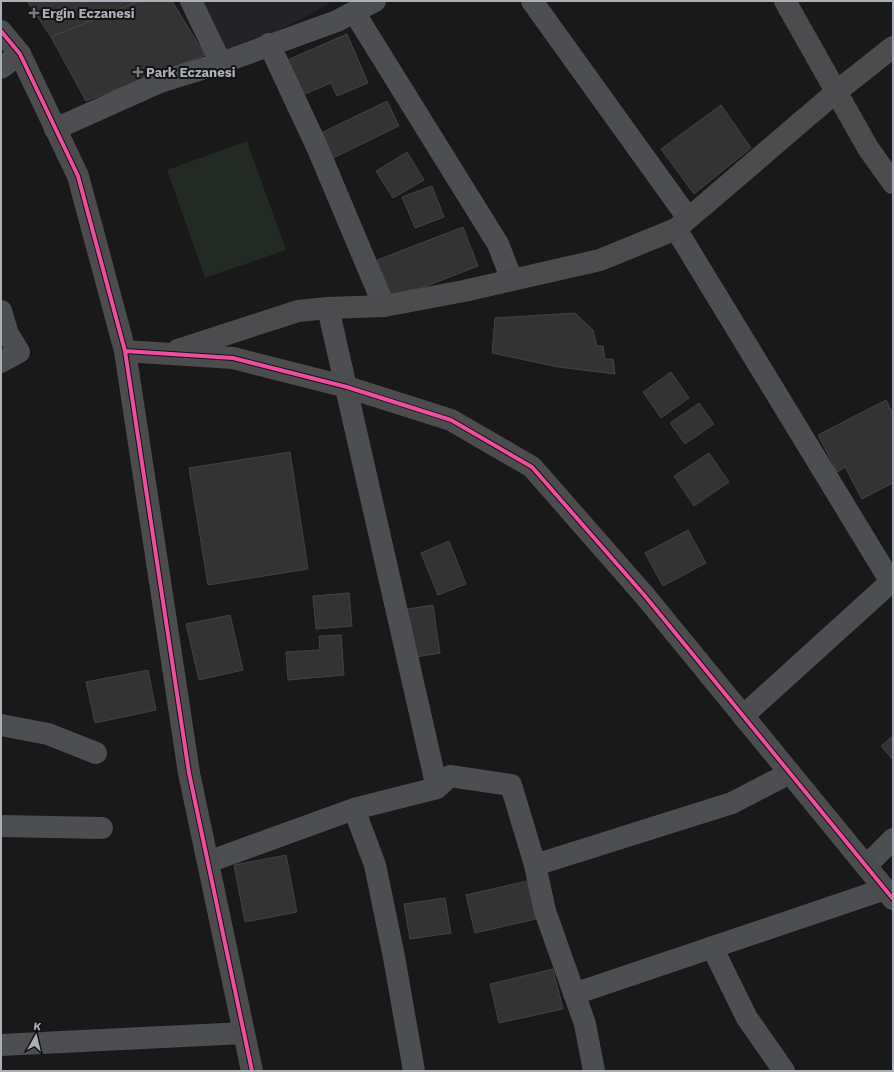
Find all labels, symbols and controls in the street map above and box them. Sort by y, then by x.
place label: Ergin Eczanesi [42,6,135,21]
marker: Ergin Eczanesi [29,8,39,18]
place label: Park Eczanesi [146,65,236,80]
marker: Park Eczanesi [133,67,143,77]
north arrow [16,1016,56,1056]
text: K [33,1020,42,1034]

